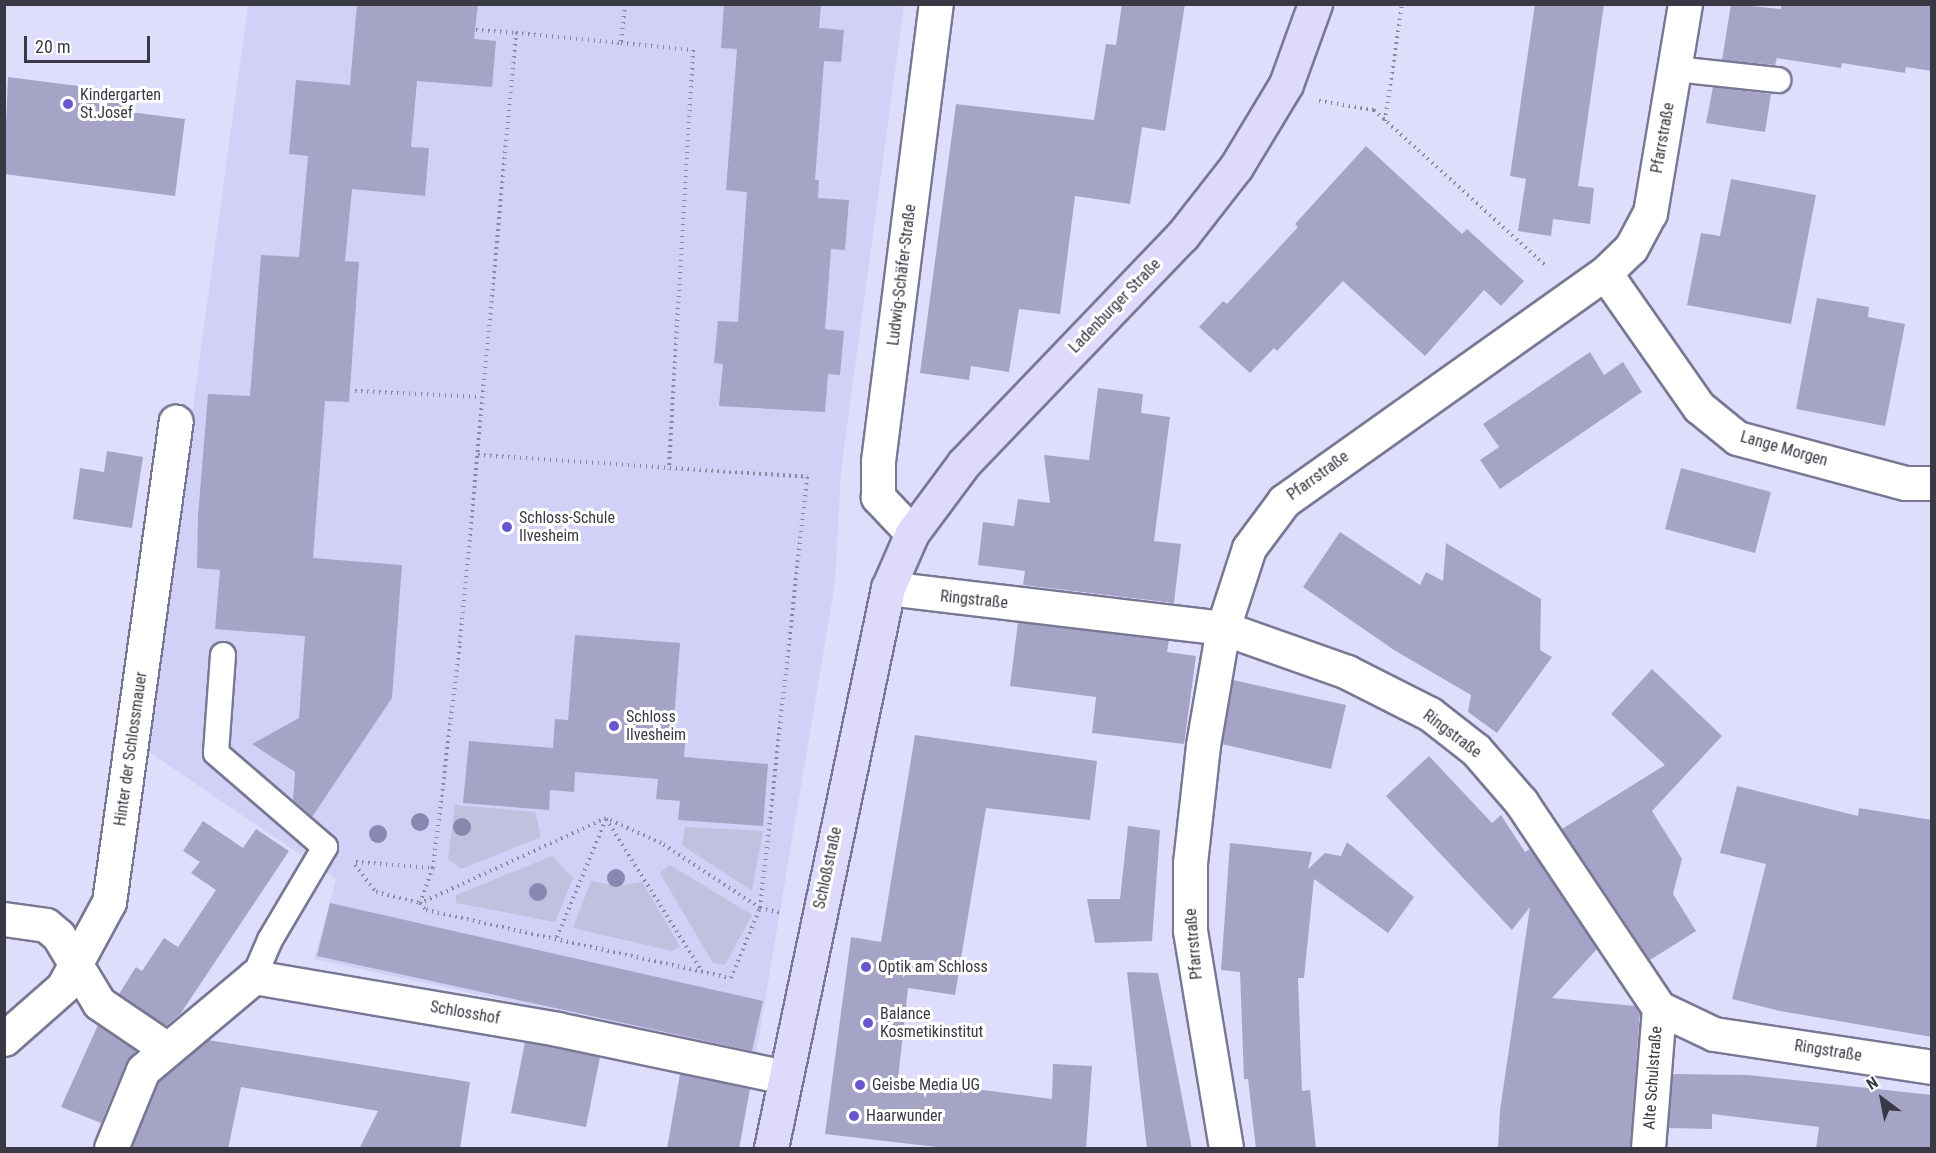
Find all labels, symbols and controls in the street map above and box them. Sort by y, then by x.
scale bar [27,24,153,62]
text: 20 m [35,36,70,57]
place label: Kindergarten St.Josef [80,85,161,123]
marker: Kindergarten St.Josef [61,97,75,111]
street label: Pfarrstraße [1647,101,1679,175]
street label: Ludwig-Schäfer-Straße [884,203,920,347]
street label: Ladenburger Straße [1065,255,1165,357]
street label: Lange Morgen [1738,427,1830,471]
street label: Pfarrstraße [1283,447,1353,505]
place label: Schloss-Schule Ilvesheim [519,508,615,546]
marker: Schloss-Schule Ilvesheim [500,520,514,534]
street label: Ringstraße [939,587,1009,613]
street label: Hinter der Schlossmauer [111,671,151,827]
street label: Ringstraße [1419,706,1485,762]
place label: Schloss Ilvesheim [626,707,686,745]
marker: Schloss Ilvesheim [607,719,621,733]
street label: Schloßstraße [810,825,846,911]
street label: Pfarrstraße [1181,908,1207,980]
place label: Optik am Schloss [878,957,988,977]
marker: Optik am Schloss [859,960,873,974]
street label: Schlosshof [429,997,501,1029]
place label: Balance Kosmetikinstitut [880,1004,983,1042]
marker: Balance Kosmetikinstitut [861,1016,875,1030]
street label: Alte Schulstraße [1640,1026,1666,1130]
street label: Ringstraße [1793,1036,1863,1066]
north arrow [1852,1069,1912,1129]
text: N [1863,1073,1881,1094]
place label: Geisbe Media UG [872,1075,980,1095]
marker: Geisbe Media UG [853,1078,867,1092]
place label: Haarwunder [866,1106,942,1126]
marker: Haarwunder [847,1109,861,1123]

